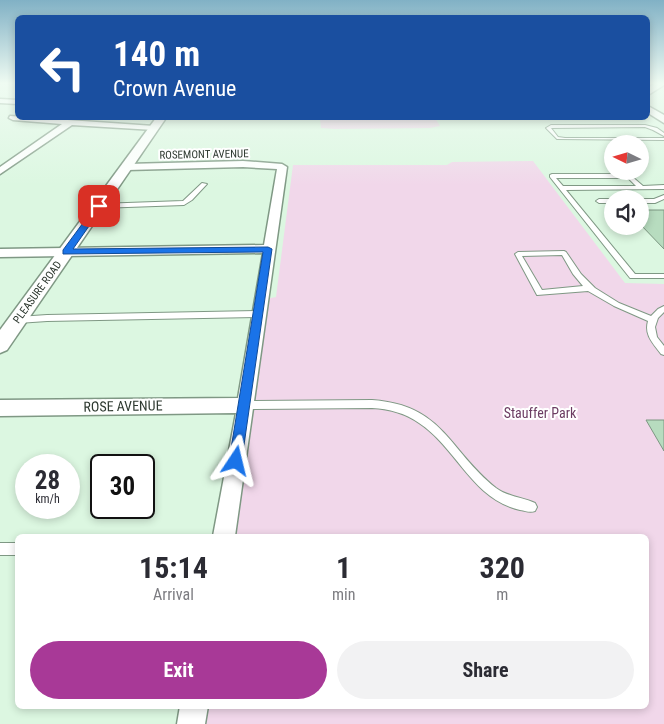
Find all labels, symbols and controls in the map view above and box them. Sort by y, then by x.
text: 140 m [113,34,200,75]
icon: left [30,35,95,100]
text: Crown Avenue [113,76,236,101]
north arrow [604,135,649,180]
map controls [604,135,649,235]
street label: ROSEMONT AVENUE [159,147,249,162]
pin [78,185,120,227]
button: sound [604,190,649,235]
icon: arrive [85,192,113,220]
street label: PLEASURE ROAD [10,259,64,326]
street label: ROSE AVENUE [83,397,163,415]
park label: Stauffer Park [504,405,577,421]
position arrow [209,434,261,486]
speed limit sign: 30 [90,454,155,519]
text: 28 [35,466,60,495]
text: km/h [35,492,60,506]
text: 15:14 [139,550,208,585]
text: 1 [336,550,351,585]
text: 320 [479,550,525,585]
text: Arrival [153,585,194,604]
text: min [332,585,355,604]
text: m [496,585,508,604]
button: Exit [30,641,327,699]
button: Share [337,641,634,699]

